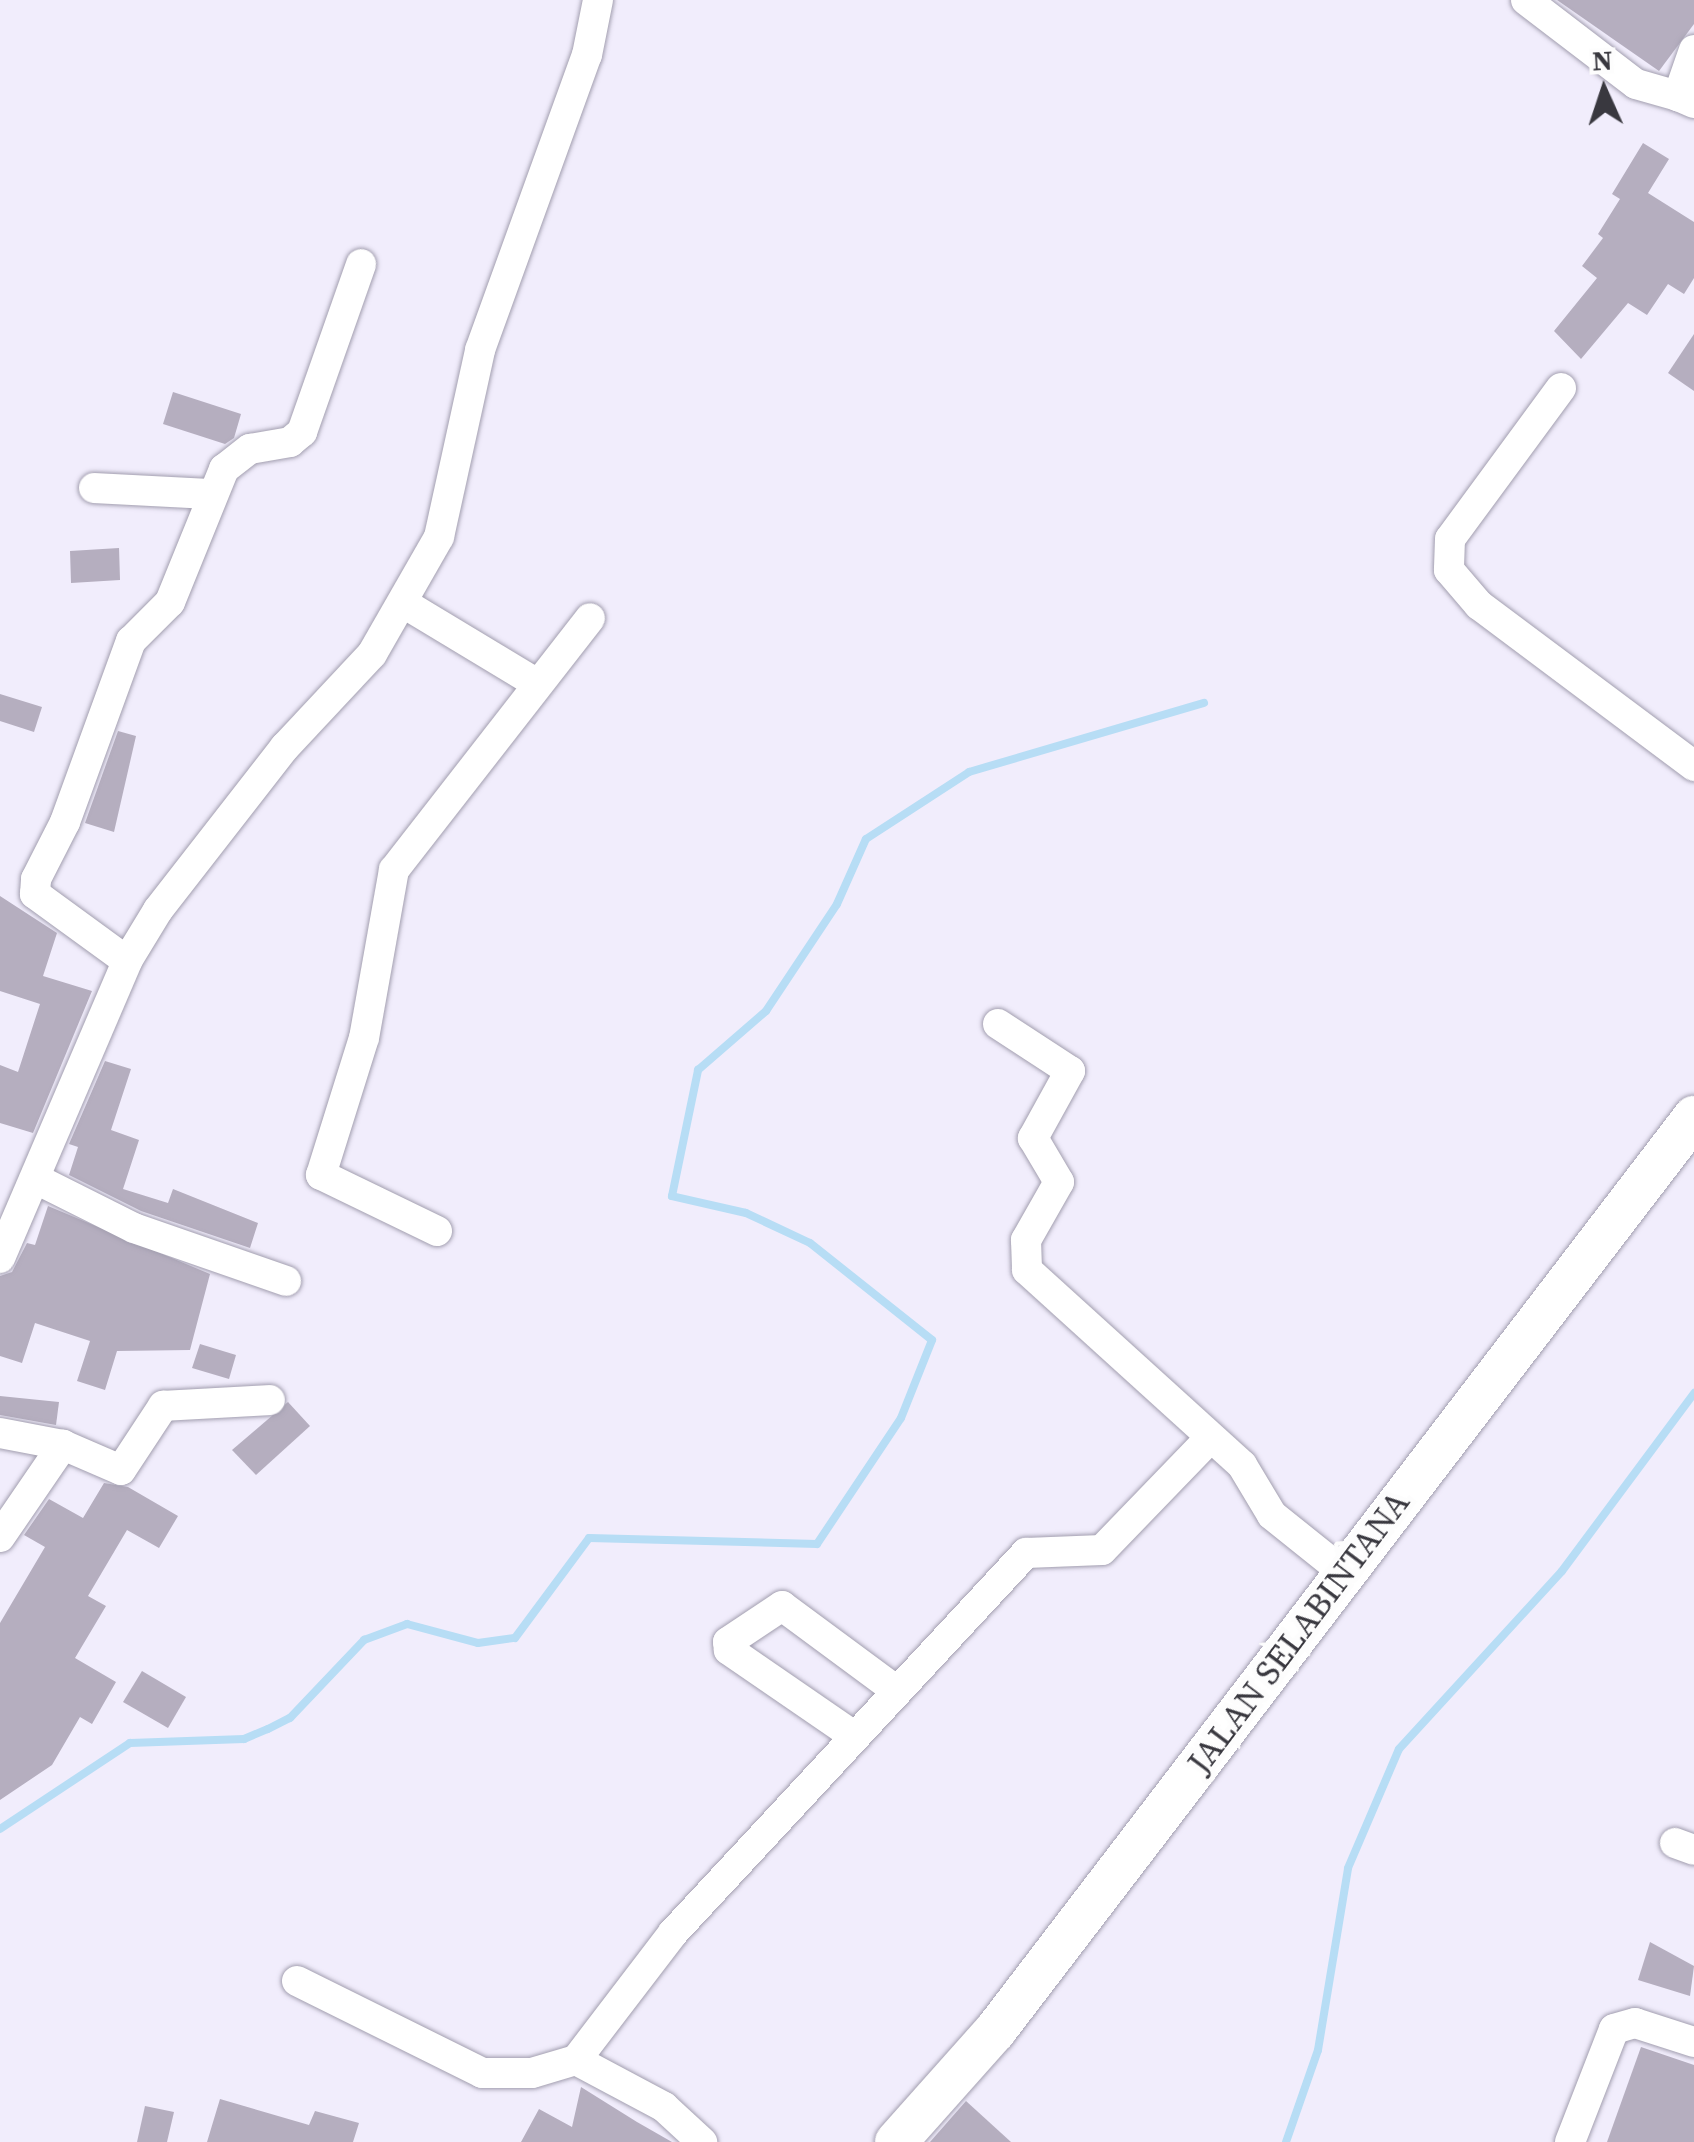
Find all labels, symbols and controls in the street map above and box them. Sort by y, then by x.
north arrow [1554,40,1654,140]
text: N [1591,41,1614,80]
street label: JALAN SELABINTANA [1178,1482,1418,1782]

